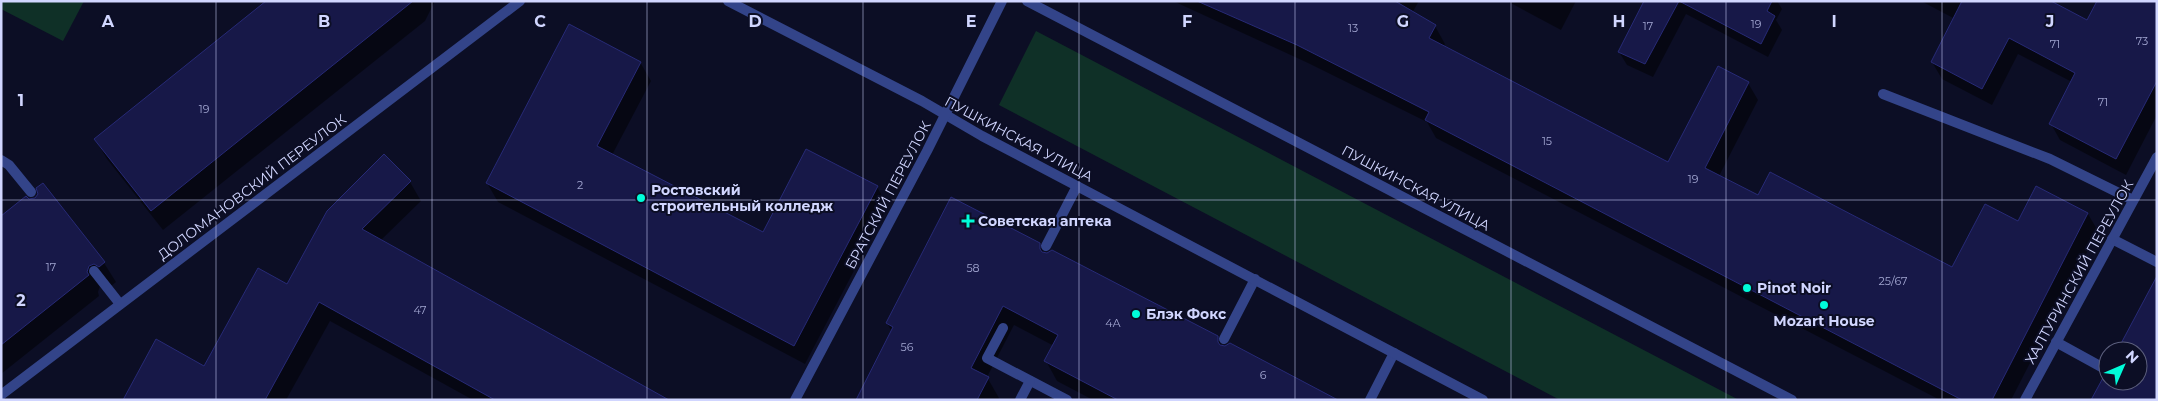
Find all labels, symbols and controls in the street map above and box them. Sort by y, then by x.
text: A [101,12,115,31]
text: B [318,12,330,31]
text: C [534,12,546,31]
text: D [748,12,762,31]
text: E [966,12,976,31]
text: F [1182,12,1192,31]
text: G [1397,12,1409,31]
text: H [1613,12,1625,31]
text: I [1831,12,1837,31]
text: J [2045,12,2054,31]
house number: 19 [1751,17,1762,31]
house number: 17 [1643,19,1653,33]
house number: 13 [1348,21,1358,35]
house number: 73 [2136,34,2148,48]
house number: 71 [2050,37,2060,51]
text: 1 [18,91,24,110]
street label: ПУШКИНСКАЯ УЛИЦА [942,92,1097,186]
house number: 71 [2098,95,2108,109]
house number: 19 [199,102,210,116]
street label: ДОЛОМАНОВСКИЙ ПЕРЕУЛОК [154,110,350,264]
street label: БРАТСКИЙ ПЕРЕУЛОК [841,118,935,272]
house number: 15 [1542,134,1552,148]
street label: ПУШКИНСКАЯ УЛИЦА [1339,141,1494,235]
house number: 19 [1688,172,1699,186]
street label: ХАЛТУРИНСКИЙ ПЕРЕУЛОК [2021,177,2137,367]
house number: 2 [577,178,583,192]
place label: Ростовский строительный колледж [651,181,833,215]
marker: Ростовский строительный колледж [635,192,647,204]
place label: Советская аптека [978,212,1112,230]
marker: Советская аптека [962,215,974,227]
house number: 17 [46,260,56,274]
house number: 58 [966,261,980,275]
house number: 25/67 [1878,274,1908,288]
place label: Pinot Noir [1757,279,1831,297]
marker: Pinot Noir [1741,282,1753,294]
text: 2 [16,291,26,310]
marker: Mozart House [1818,299,1830,311]
house number: 47 [413,303,427,317]
place label: Блэк Фокс [1146,305,1227,323]
marker: Блэк Фокс [1130,308,1142,320]
place label: Mozart House [1773,312,1875,330]
house number: 4А [1105,316,1122,330]
house number: 56 [901,340,914,354]
north arrow [2098,341,2148,391]
text: N [2122,346,2143,367]
house number: 6 [1260,368,1267,382]

